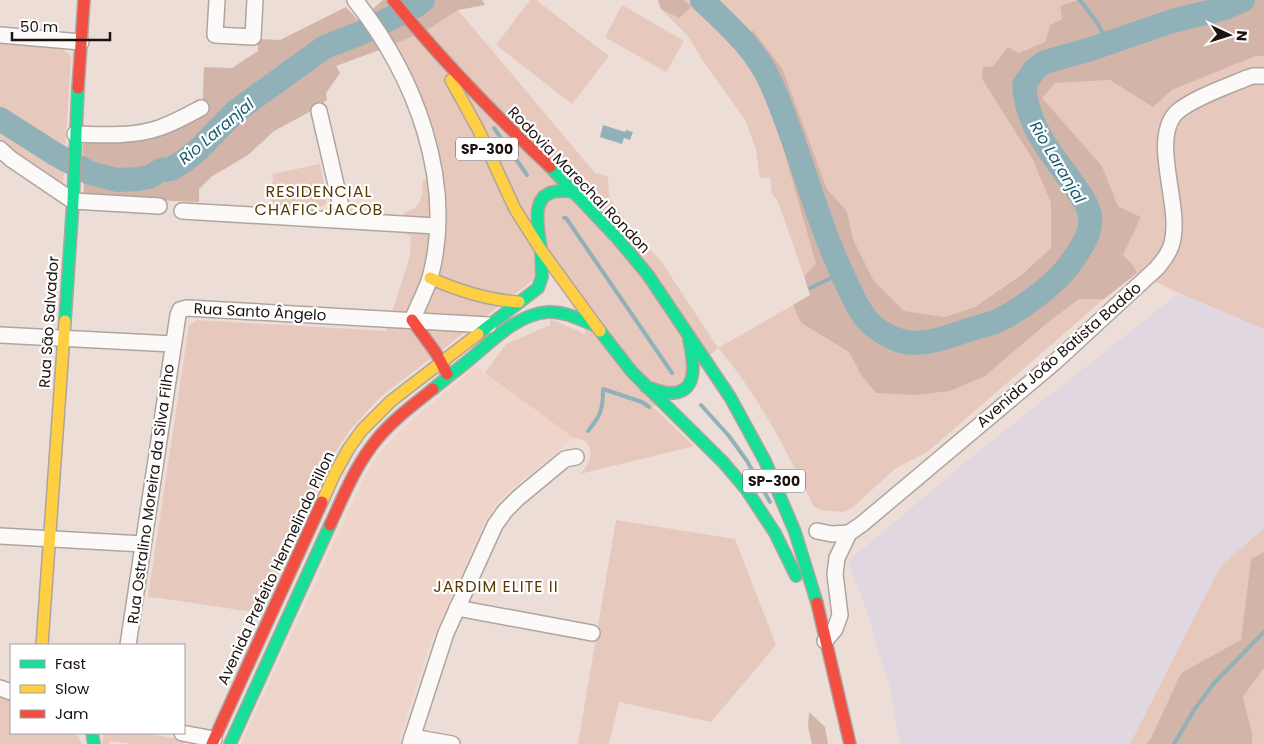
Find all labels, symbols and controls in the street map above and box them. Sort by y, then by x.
scale bar [12,10,110,42]
north arrow [1204,10,1254,60]
text: 50 m [20,16,58,37]
text: N [1232,30,1252,42]
water label: Rio Laranjal [174,93,259,170]
street label: Rodovia Marechal Rondon [503,102,655,258]
water label: Rio Laranjal [1024,117,1091,208]
road number: SP-300 [456,138,518,160]
district label: RESIDENCIAL CHAFIC JACOB [255,180,383,221]
street label: Rua São Salvador [33,255,64,389]
street label: Avenida João Batista Baddo [972,277,1146,432]
street label: Rua Santo Ângelo [193,298,327,325]
street label: Rua Ostralino Moreira da Silva Filho [122,363,179,625]
street label: Avenida Prefeito Hermelindo Pillon [212,447,339,688]
road number: SP-300 [743,470,805,492]
district label: JARDIM ELITE II [433,575,559,598]
legend [10,644,185,734]
text: Fast [55,653,86,674]
text: Slow [55,678,90,699]
text: Jam [55,703,89,724]

